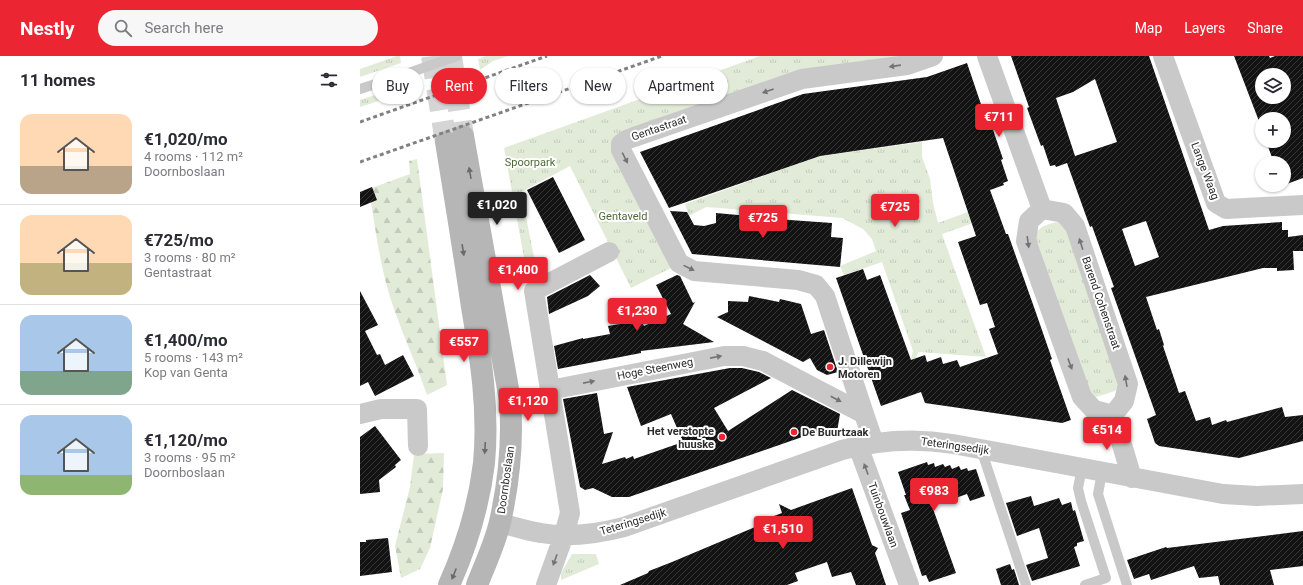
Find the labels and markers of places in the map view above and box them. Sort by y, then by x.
pin: €711 [975,104,1023,138]
pin: €1,020 [464,192,530,226]
pin: €725 [871,194,919,228]
pin: €725 [739,205,787,239]
pin: €1,400 [485,257,551,291]
pin: €1,230 [604,298,670,332]
pin: €557 [440,329,488,363]
place label: J. Dillewijn Motoren [838,355,892,381]
marker: J. Dillewijn Motoren [825,362,835,372]
pin: €1,120 [495,388,561,422]
pin: €514 [1083,417,1131,451]
place label: Het verstopte huuske [647,425,714,451]
place label: De Buurtzaak [802,426,869,439]
marker: De Buurtzaak [789,427,799,437]
marker: Het verstopte huuske [717,432,727,442]
pin: €983 [910,478,958,512]
pin: €1,510 [750,516,816,550]

